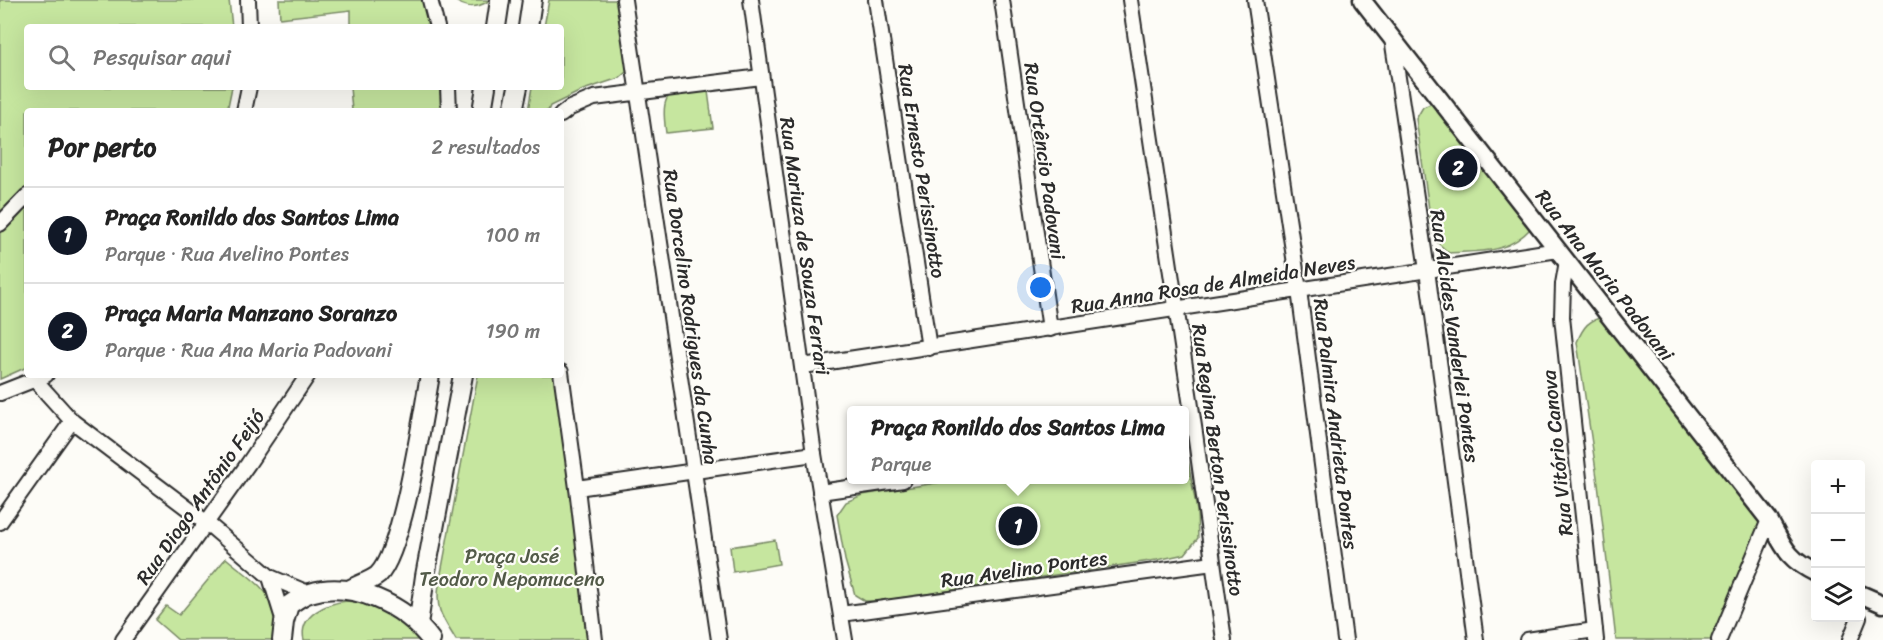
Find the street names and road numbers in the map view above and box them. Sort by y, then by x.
street label: Rua Ortêncio Padovani [1013,60,1076,262]
street label: Rua Ernesto Perissinotto [887,61,956,281]
street label: Rua Mariuza de Souza Ferrari [769,115,840,379]
street label: Rua Dorcelino Rodrigues da Cunha [652,167,729,467]
street label: Rua Ana Maria Padovani [1526,182,1684,370]
street label: Rua Alcides Vanderlei Pontes [1419,207,1490,466]
street label: Rua Anna Rosa de Almeida Neves [1069,245,1358,324]
street label: Rua Palmira Andrieta Pontes [1303,297,1368,552]
street label: Rua Regina Berton Perissinotto [1181,322,1254,598]
street label: Rua Vitório Canova [1531,367,1584,538]
street label: Rua Diogo Antônio Feijó [127,401,275,592]
street label: Rua Avelino Pontes [939,540,1110,598]

